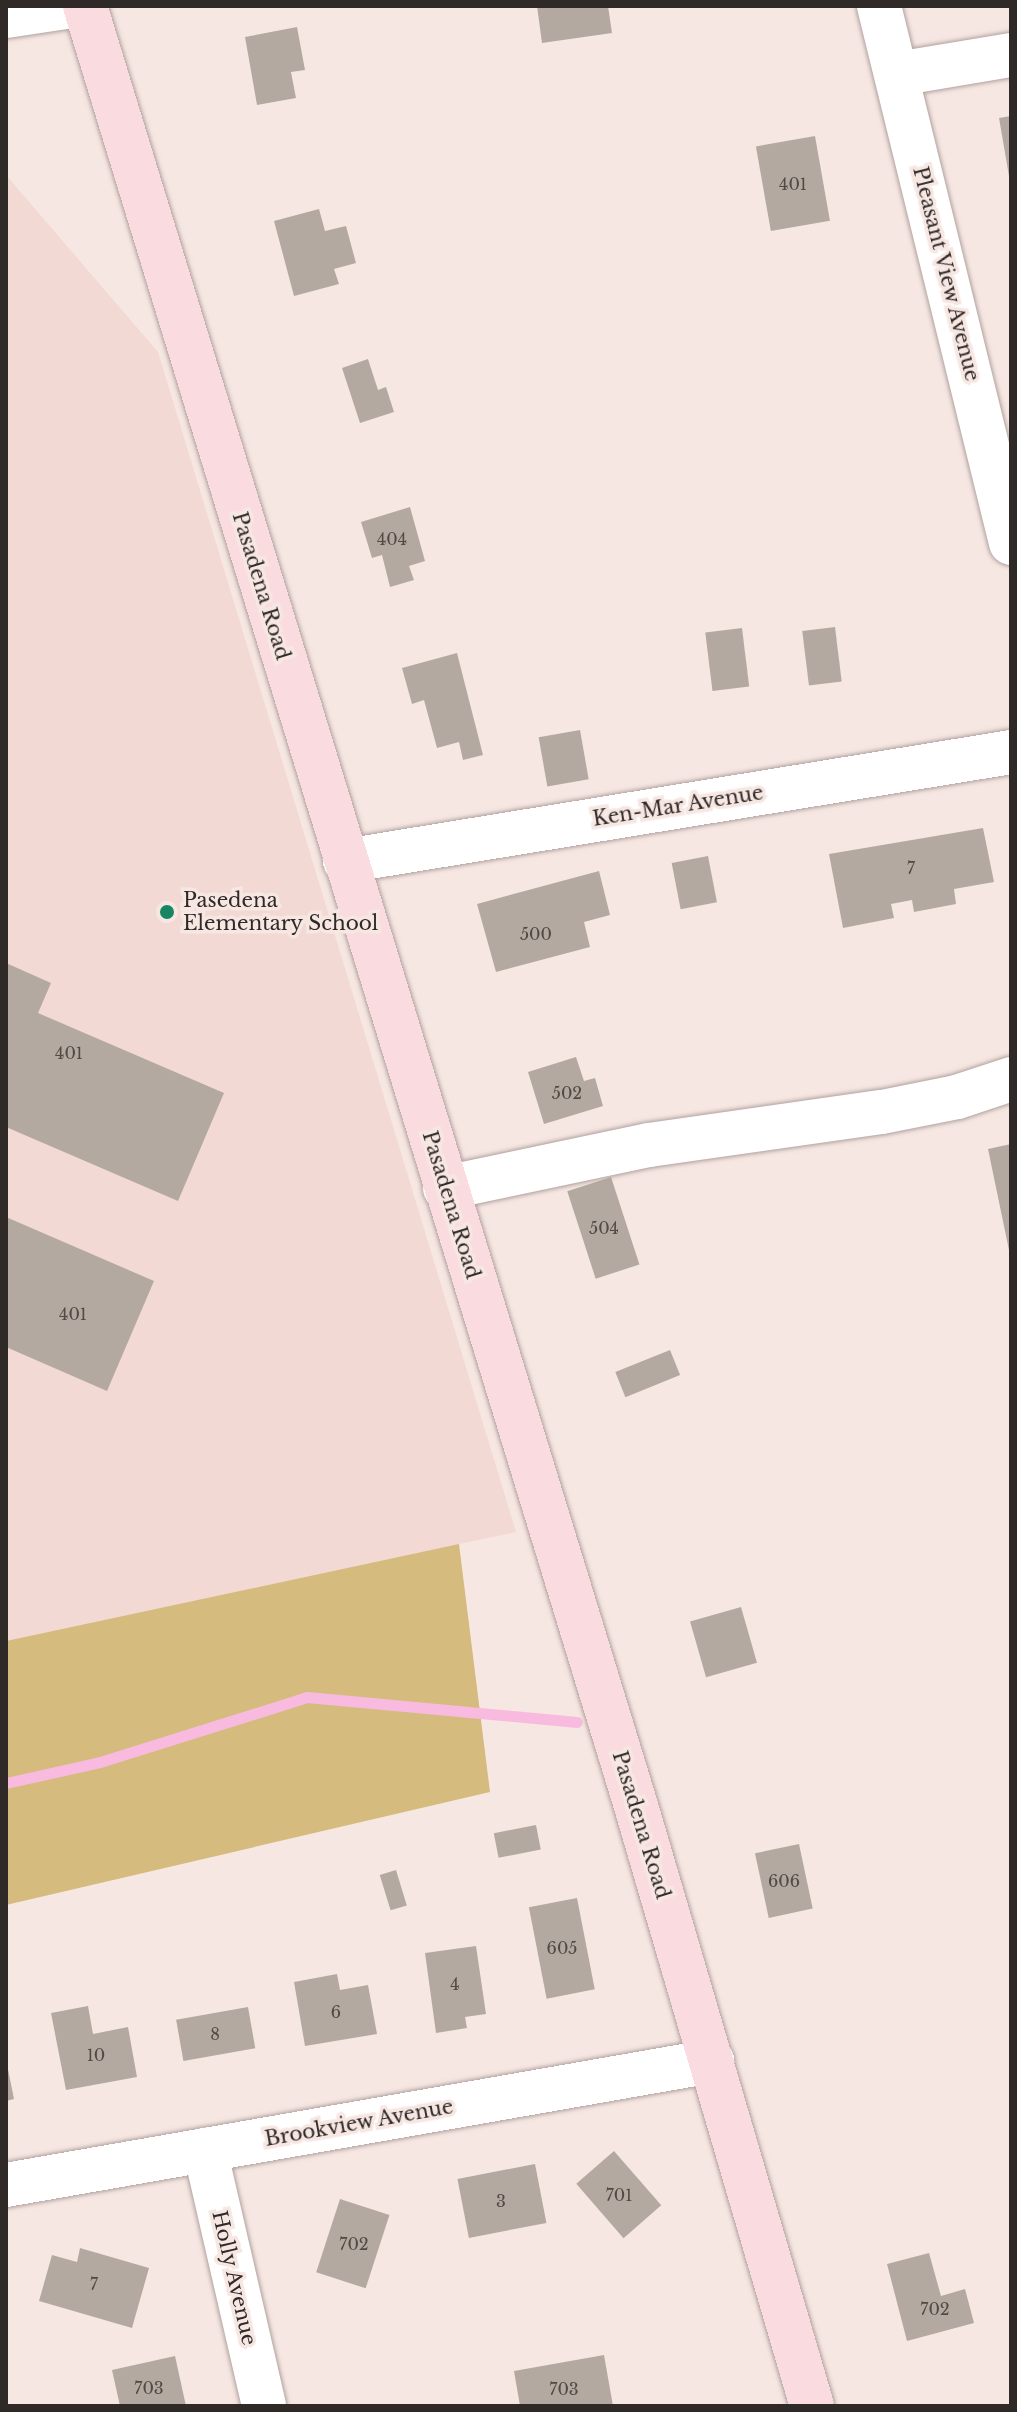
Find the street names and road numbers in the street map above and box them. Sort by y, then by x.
street label: Pleasant View Avenue [907,163,985,385]
street label: Pasadena Road [227,509,295,663]
street label: Ken-Mar Avenue [590,781,766,831]
street label: Pasadena Road [417,1128,485,1282]
street label: Pasadena Road [607,1748,675,1902]
street label: Brookview Avenue [262,2094,456,2152]
street label: Holly Avenue [207,2208,261,2348]

